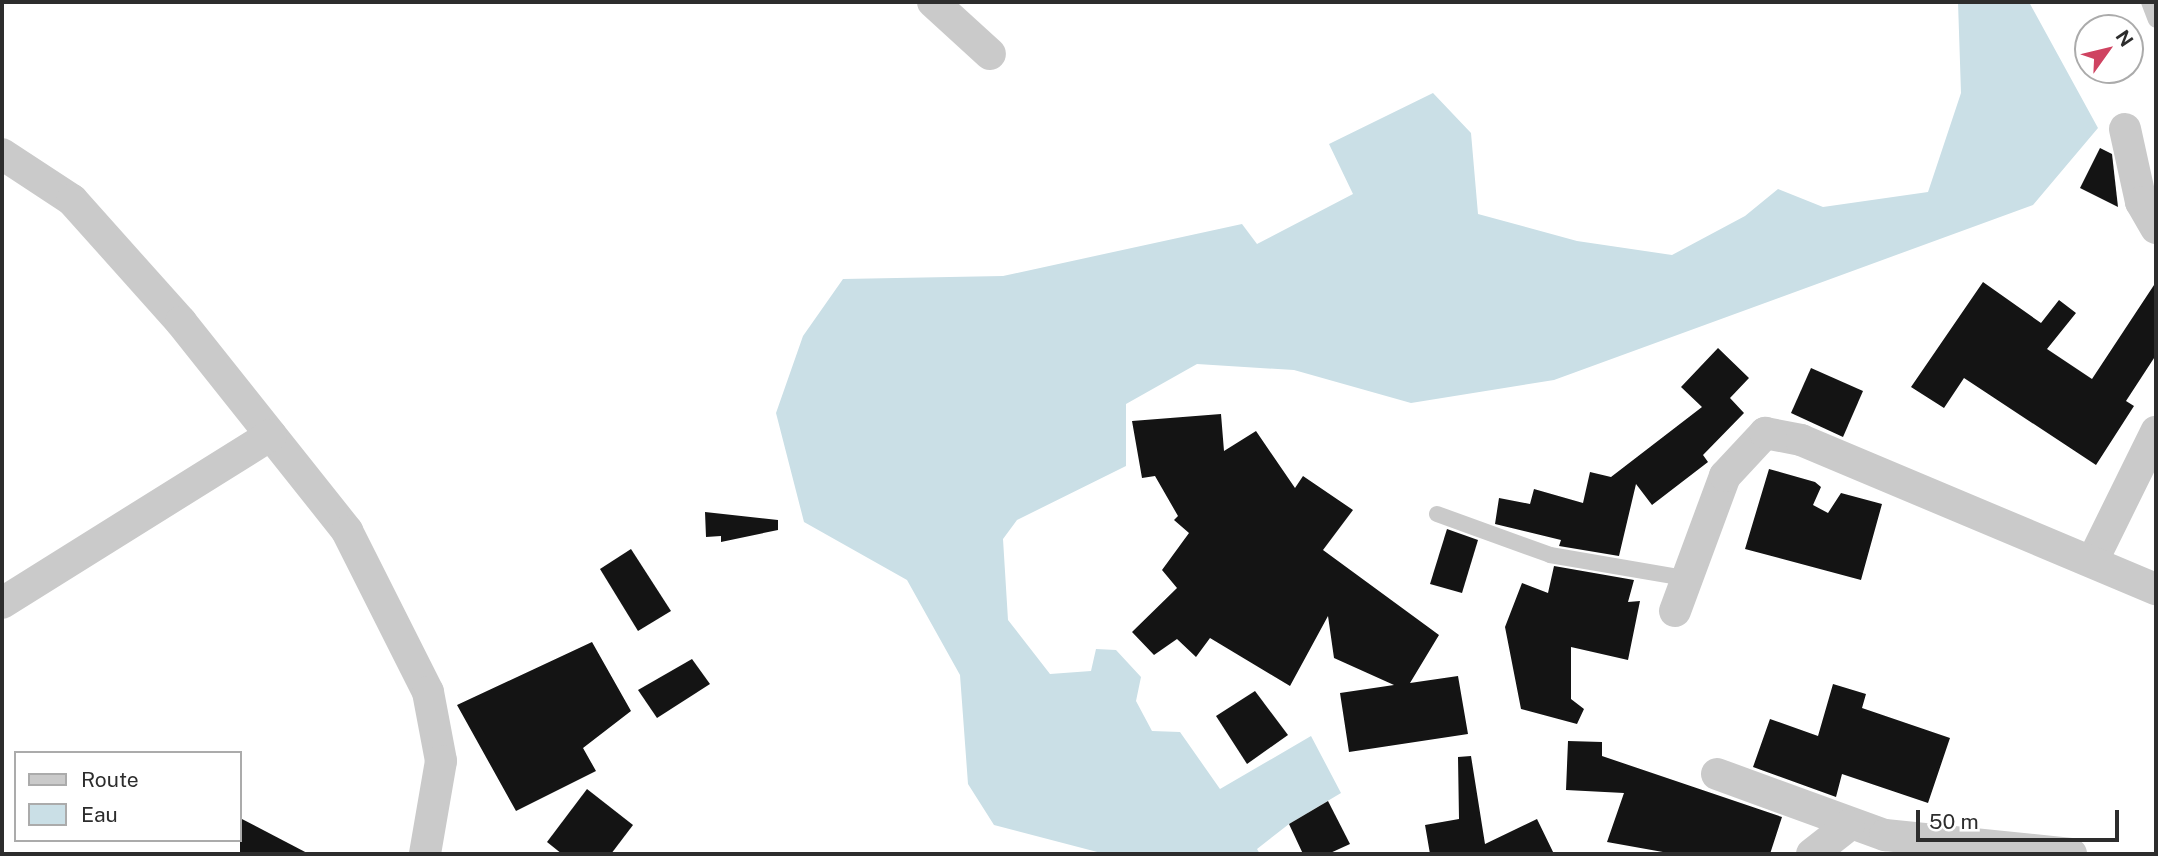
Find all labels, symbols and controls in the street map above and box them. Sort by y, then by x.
north arrow [2074,14,2144,84]
text: N [2111,26,2138,51]
legend [14,751,242,842]
text: Route [81,767,139,792]
scale bar [1920,796,2123,840]
text: Eau [81,802,118,827]
text: 50 m [1929,809,1979,834]

